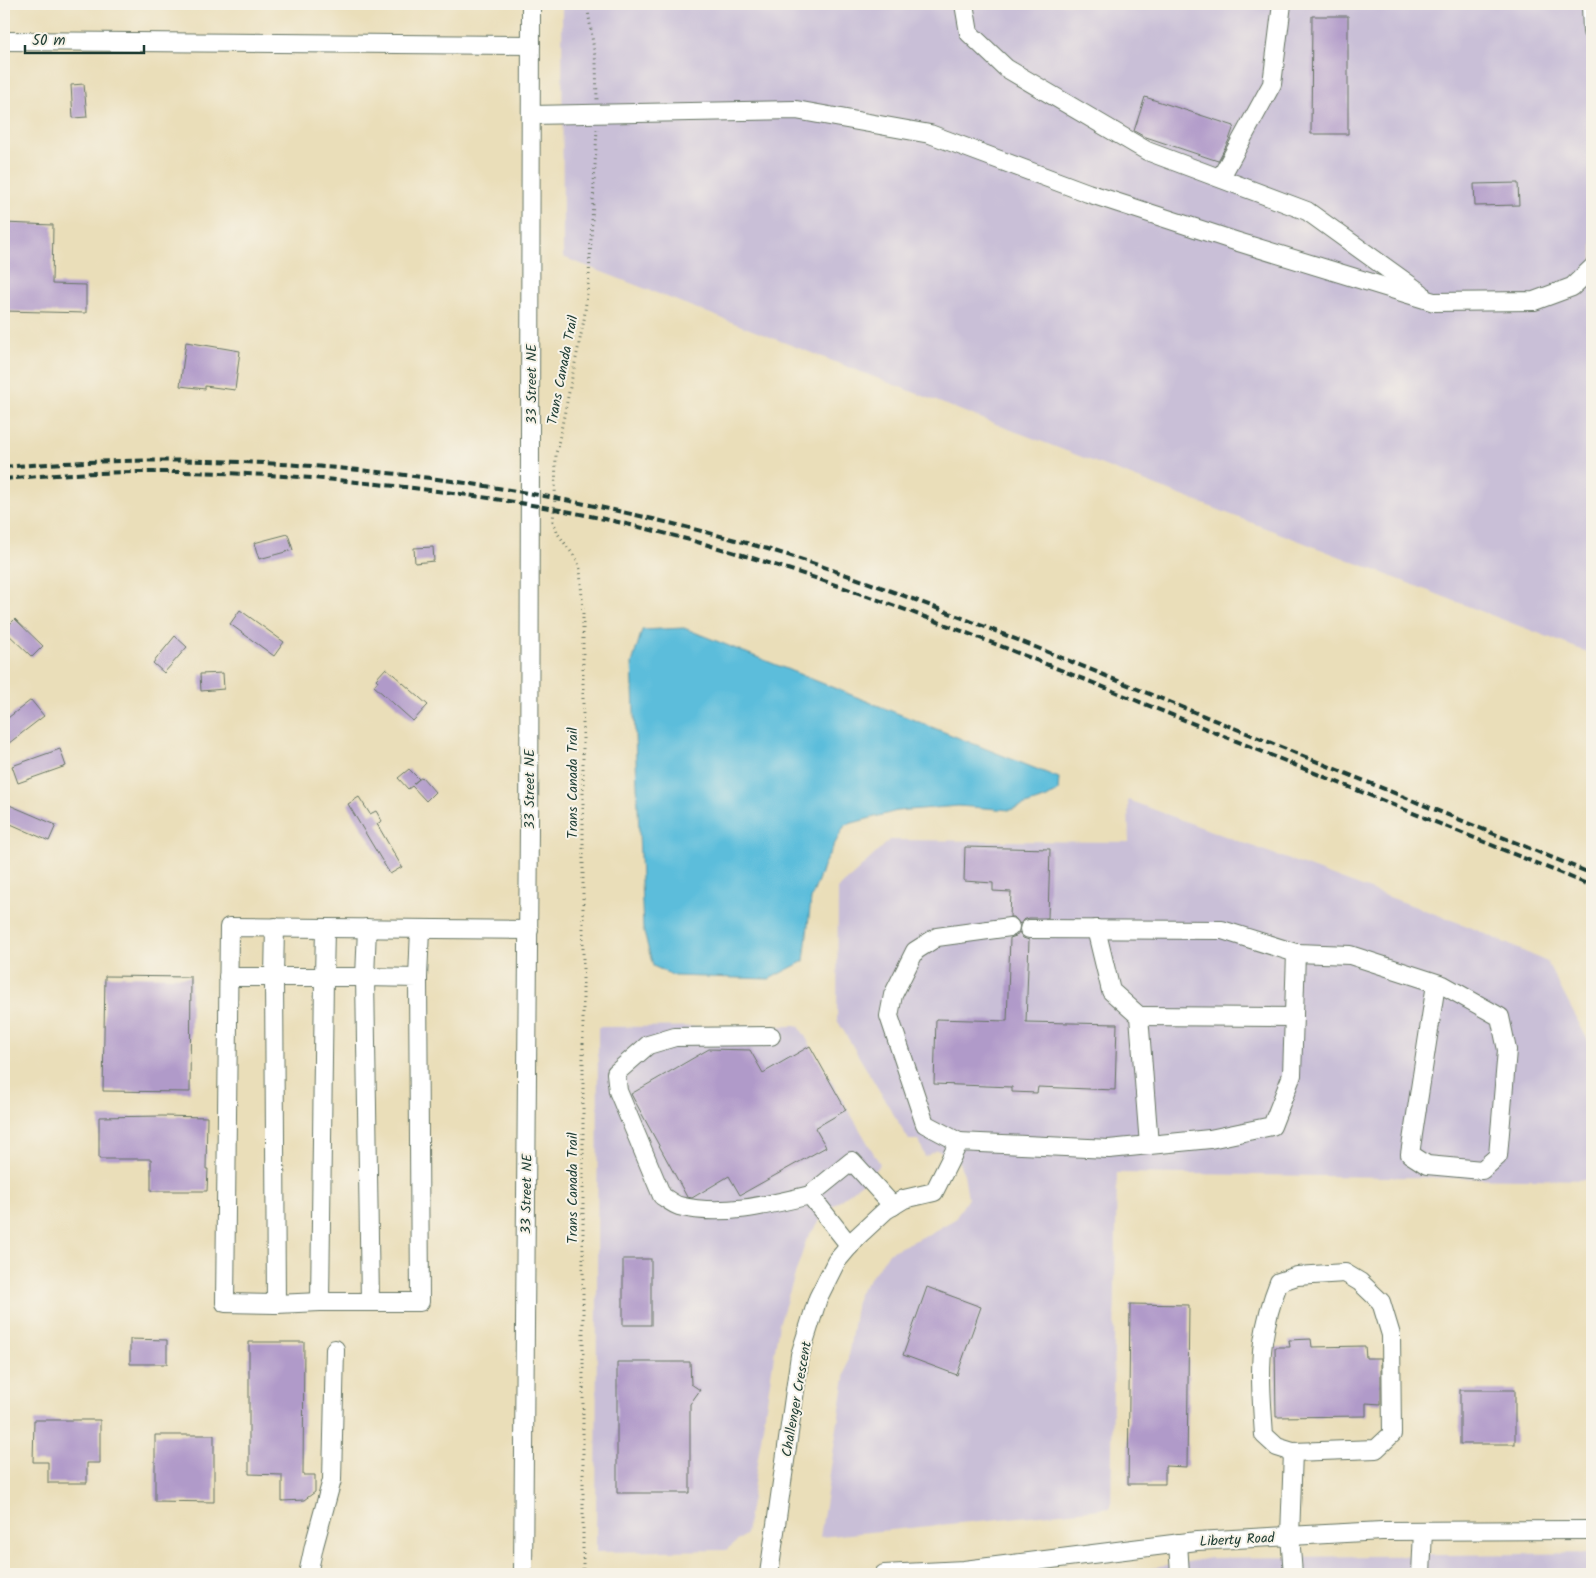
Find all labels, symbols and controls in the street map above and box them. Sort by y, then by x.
scale bar [25,22,144,54]
text: 50 m [32,29,66,53]
street label: Trans Canada Trail [542,313,585,427]
street label: 33 Street NE [521,343,543,424]
street label: Trans Canada Trail [562,727,584,839]
street label: 33 Street NE [519,748,541,829]
street label: Trans Canada Trail [562,1132,584,1244]
street label: 33 Street NE [515,1153,539,1234]
street label: Challenger Crescent [776,1339,818,1459]
street label: Liberty Road [1199,1527,1276,1553]

